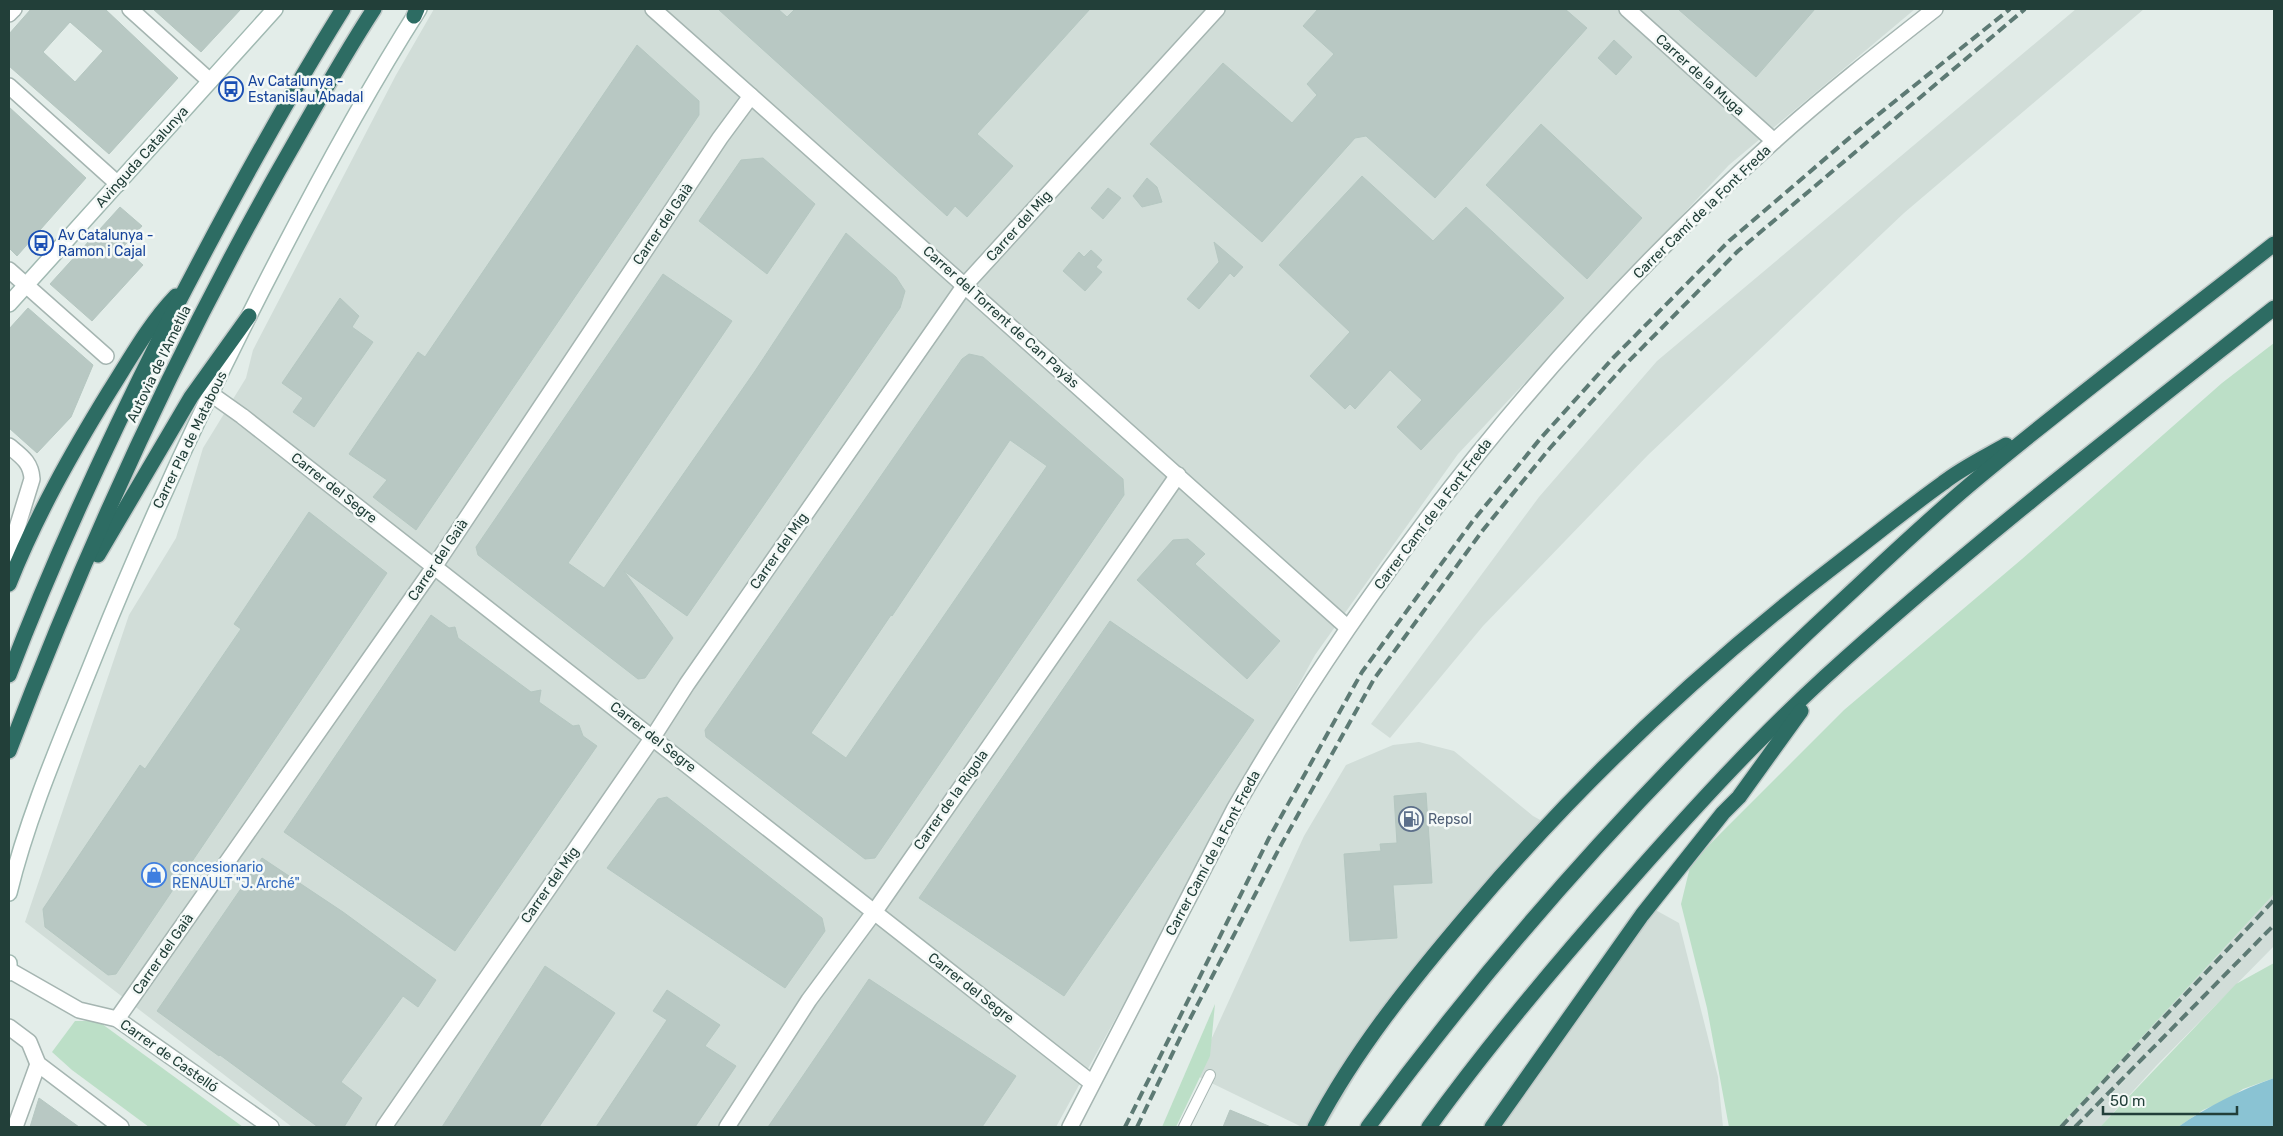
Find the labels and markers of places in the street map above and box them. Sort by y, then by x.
place label: Av Catalunya - Estanislau Abadal [248,73,363,106]
bus stop icon: Av Catalunya - Estanislau Abadal [218,76,244,102]
place label: Av Catalunya - Ramon i Cajal [58,227,153,260]
bus stop icon: Av Catalunya - Ramon i Cajal [28,230,54,256]
fuel station icon: Repsol [1398,806,1424,832]
place label: Repsol [1428,811,1472,828]
place label: concesionario RENAULT "J. Arché" [172,859,300,892]
shop icon: concesionario RENAULT "J. Arché" [141,862,167,888]

